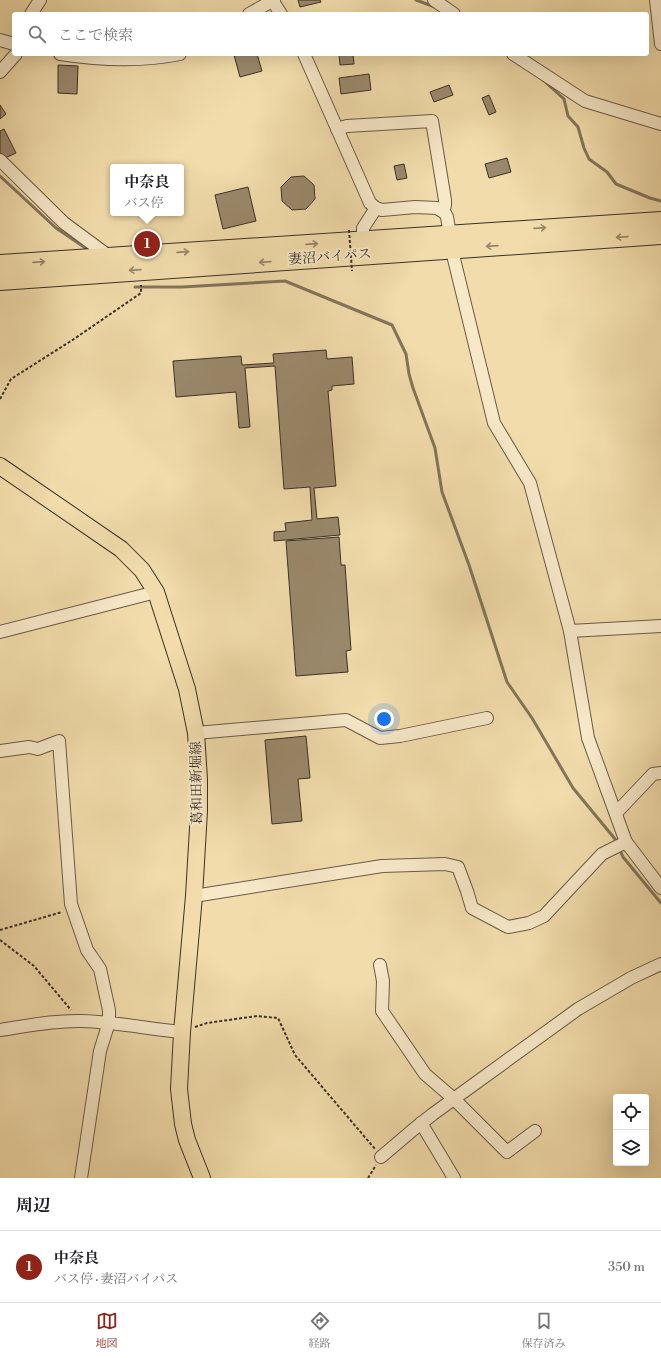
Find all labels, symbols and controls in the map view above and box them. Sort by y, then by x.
search box [12,12,649,56]
icon: search [26,23,48,45]
text: ここで検索 [58,26,133,45]
popup [110,164,184,216]
text: 中奈良 [124,173,170,192]
text: バス停 [124,195,164,211]
one-way arrow [533,225,546,232]
pin: 1 [134,229,160,259]
one-way arrow [616,234,629,241]
one-way arrow [305,240,318,248]
one-way arrow [486,243,499,250]
street label: 妻沼バイパス [288,245,372,269]
one-way arrow [176,249,189,256]
one-way arrow [32,258,45,265]
one-way arrow [259,258,272,265]
one-way arrow [129,267,142,274]
your location [374,709,394,729]
street label: 葛和田新堀線 [187,741,207,825]
map controls [613,1094,649,1166]
button: locate [613,1094,649,1130]
button: layers [613,1130,649,1166]
text: 周辺 [16,1195,50,1217]
text: 中奈良 [54,1249,99,1268]
text: 1 [26,1259,32,1275]
text: 350 m [608,1259,645,1275]
text: バス停 · 妻沼バイパス [54,1271,178,1287]
tab: 地図 [96,1310,118,1351]
tab: 経路 [309,1310,331,1351]
tab: 保存済み [522,1310,566,1351]

